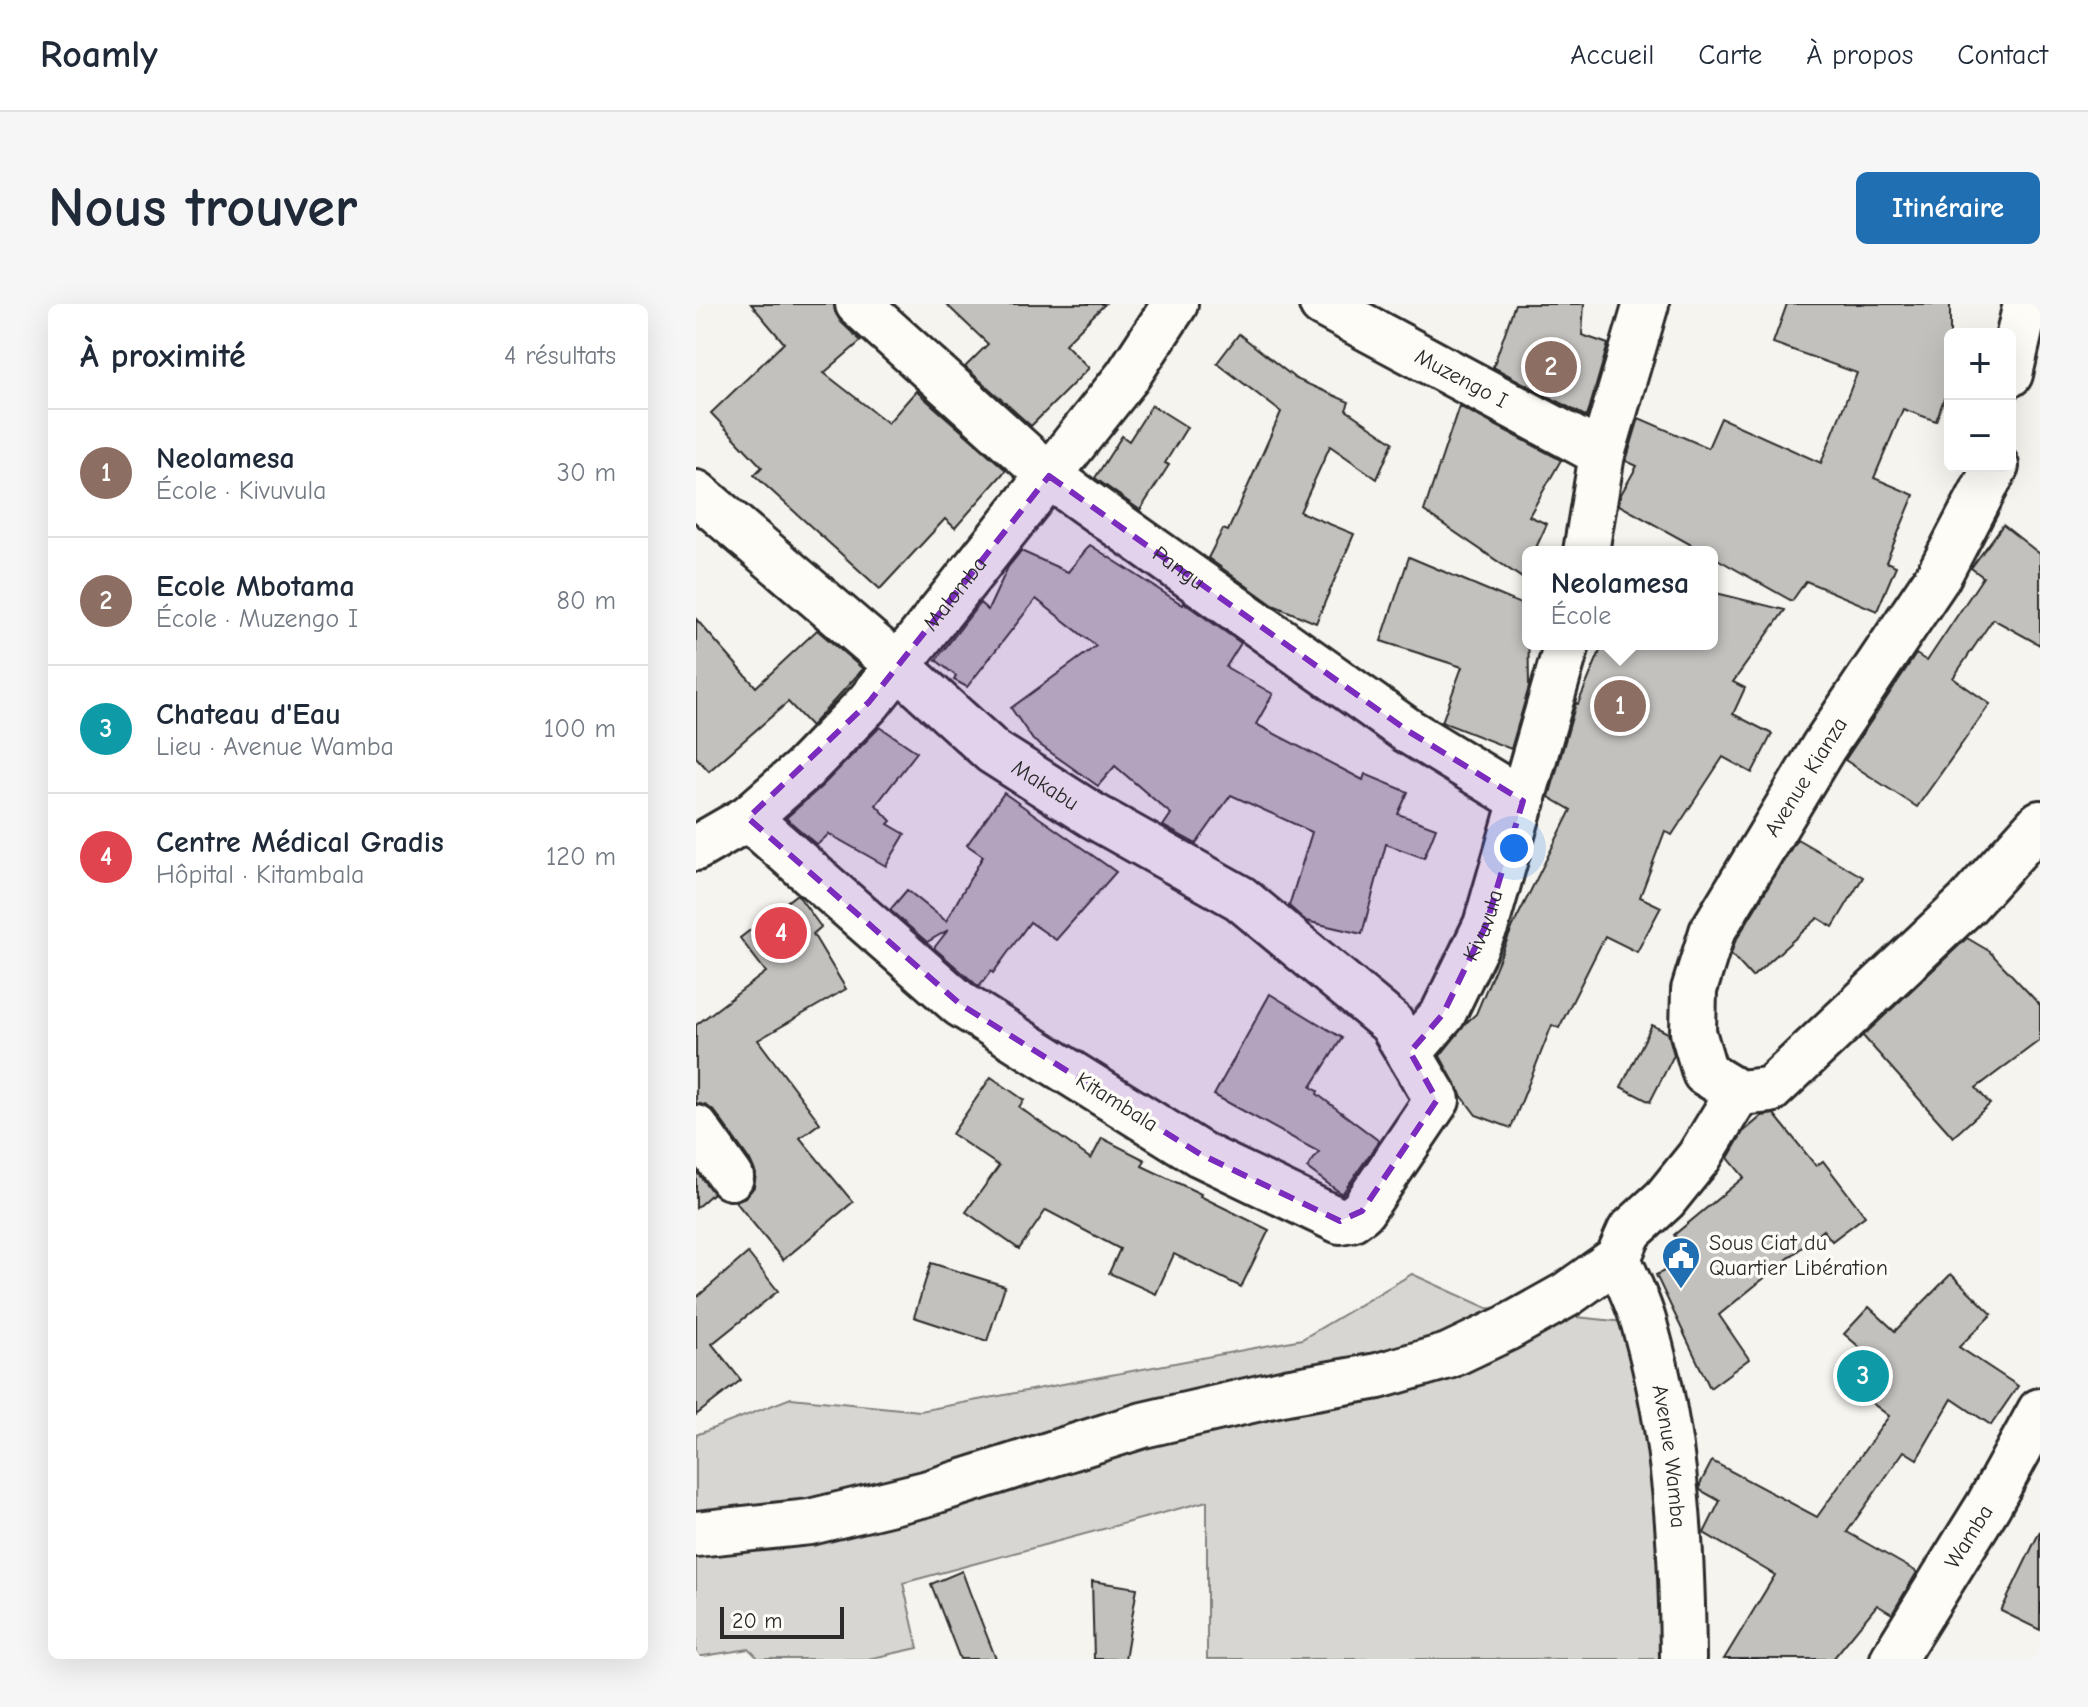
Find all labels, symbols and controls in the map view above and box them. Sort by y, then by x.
text: Roamly [40,33,158,77]
text: Accueil [1570,39,1654,71]
text: Carte [1698,39,1762,71]
text: À propos [1806,39,1913,71]
text: Contact [1957,39,2048,71]
button: Itinéraire [1856,172,2040,244]
text: Nous trouver [48,176,357,240]
map controls [1944,328,2016,472]
button: + [1944,328,2016,400]
text: À proximité [80,336,246,376]
pin: 2 [1525,337,1577,397]
text: 4 résultats [504,341,616,371]
street label: Muzengo I [1411,343,1512,414]
button: − [1944,400,2016,472]
text: Neolamesa [156,441,295,476]
text: 1 [101,458,111,488]
text: 30 m [557,458,616,488]
text: École · Kivuvula [156,476,327,506]
street label: Pangu [1147,541,1210,595]
popup [1522,546,1718,650]
street label: Malomba [918,551,992,636]
text: Neolamesa [1551,566,1689,601]
text: Ecole Mbotama [156,569,355,604]
text: 2 [100,586,112,616]
text: 80 m [557,586,616,616]
text: École [1551,601,1611,631]
text: École · Muzengo I [156,604,358,634]
pin: 1 [1594,676,1646,736]
text: Chateau d'Eau [156,697,341,732]
street label: Avenue Kianza [1759,713,1853,841]
text: 3 [100,714,112,744]
text: 100 m [544,714,616,744]
text: Lieu · Avenue Wamba [156,732,394,762]
street label: Makabu [1007,754,1084,816]
text: Centre Médical Gradis [156,825,444,860]
your location [1494,828,1534,868]
text: 4 [100,842,112,872]
text: 120 m [546,842,616,872]
text: Hôpital · Kitambala [156,860,365,890]
street label: Kivuvula [1458,887,1508,965]
pin: 4 [755,903,807,963]
street label: Kitambala [1071,1067,1163,1137]
place label: Sous Ciat du Quartier Libération [1709,1230,1888,1281]
public building icon: Sous Ciat du Quartier Libération [1660,1235,1702,1290]
pin: 3 [1837,1346,1889,1406]
street label: Avenue Wamba [1646,1382,1691,1529]
street label: Wamba [1939,1500,1999,1573]
scale bar [720,1603,844,1639]
text: 20 m [732,1608,782,1634]

